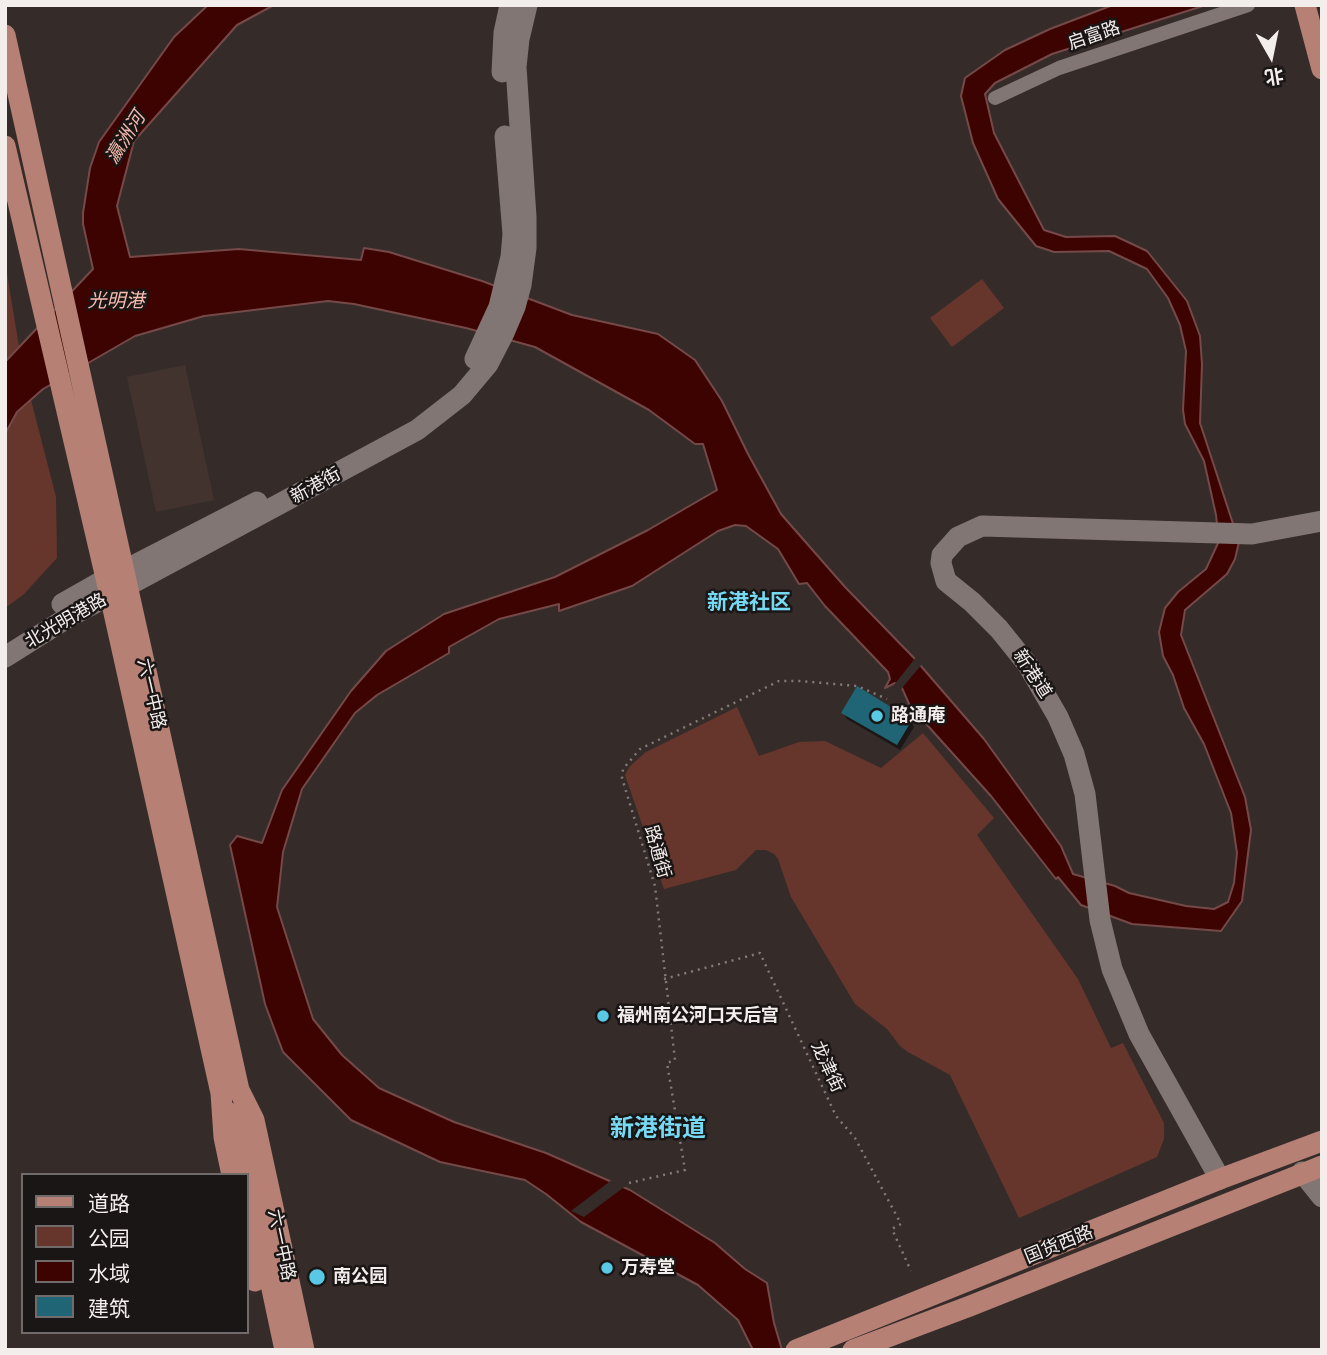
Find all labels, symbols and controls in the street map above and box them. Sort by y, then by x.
street label: 启富路 [1065,17,1123,55]
north arrow [1236,21,1306,91]
text: 北 [1263,63,1286,90]
water label: 瀛洲河 [101,108,151,168]
water label: 光明港 [88,291,144,313]
street label: 新港街 [287,463,345,509]
street label: 北光明港路 [22,589,110,653]
district label: 新港社区 [707,590,791,616]
street label: 新港道 [1008,645,1056,703]
street label: 六一中路 [132,656,170,732]
place label: 路通庵 [891,705,945,727]
marker: 路通庵 [869,708,885,724]
street label: 路通街 [639,823,675,881]
place label: 福州南公河口天后宫 [617,1005,779,1027]
marker: 福州南公河口天后宫 [595,1008,611,1024]
street label: 龙津街 [806,1038,848,1096]
district label: 新港街道 [610,1115,706,1143]
legend [21,1173,248,1334]
text: 道路 [88,1190,130,1217]
street label: 六一中路 [263,1208,299,1282]
street label: 国货西路 [1022,1222,1096,1268]
text: 公园 [88,1225,130,1252]
place label: 万寿堂 [621,1257,675,1279]
text: 水域 [88,1260,130,1287]
marker: 万寿堂 [599,1260,615,1276]
place label: 南公园 [333,1266,387,1288]
marker: 南公园 [307,1267,327,1287]
text: 建筑 [88,1295,130,1322]

